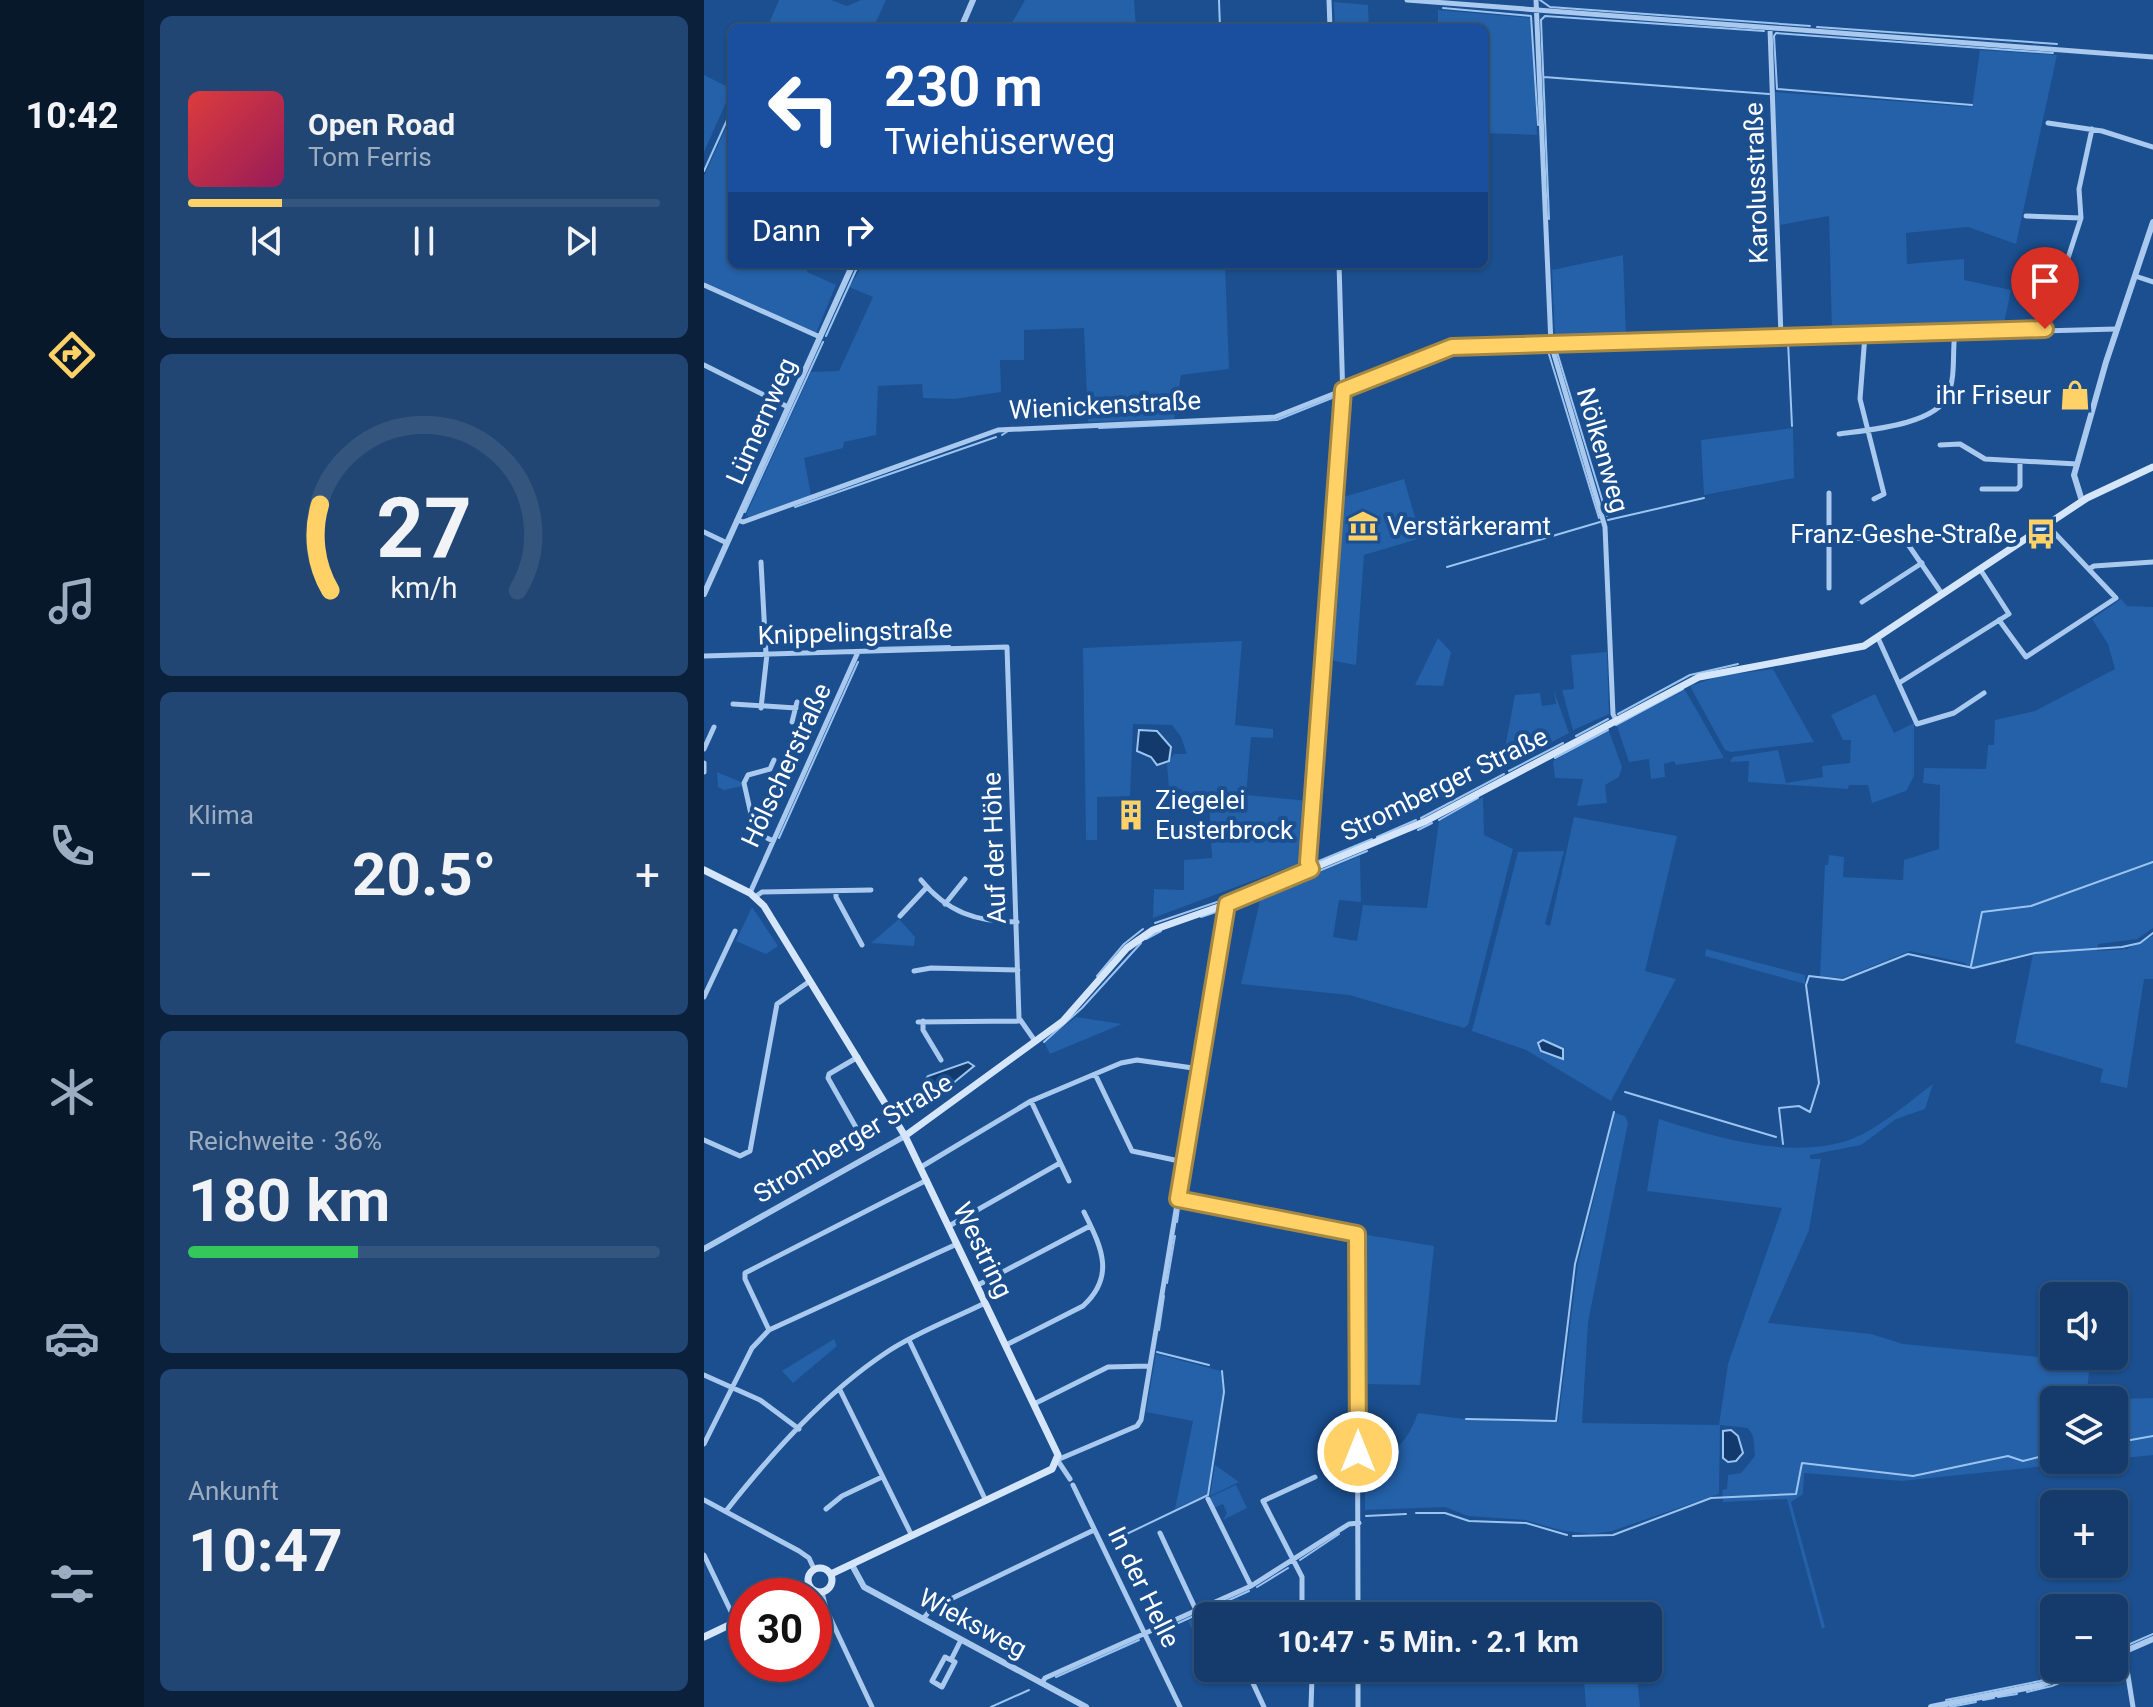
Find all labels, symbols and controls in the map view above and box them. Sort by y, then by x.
text: 230 m [884,54,1043,120]
icon: left [752,56,856,160]
text: 10:42 [26,95,118,137]
street label: Karolusstraße [1738,102,1774,264]
text: Open Road [308,107,455,142]
text: Twiehüserweg [884,121,1116,163]
text: Tom Ferris [308,142,432,172]
icon: right [837,208,881,252]
text: Dann [752,213,821,248]
icon: previous [245,219,289,263]
icon: pause [402,219,446,263]
icon: next [559,219,603,263]
pin [2011,247,2079,329]
icon: arrive [2023,259,2067,303]
icon: directions [44,327,100,383]
street label: Lümernweg [720,353,802,489]
shop icon: ihr Friseur [2058,378,2092,412]
place label: ihr Friseur [1936,380,2051,410]
street label: Nölkenweg [1571,384,1635,516]
street label: Wienickenstraße [1008,385,1202,425]
text: 27 [376,480,472,577]
museum icon: Verstärkeramt [1346,509,1380,543]
place label: Verstärkeramt [1387,511,1551,541]
bus stop icon: Franz-Geshe-Straße [2024,517,2058,551]
place label: Franz-Geshe-Straße [1790,519,2017,549]
text: km/h [390,571,458,605]
icon: music [44,573,100,629]
street label: Knippelingstraße [757,614,953,650]
street label: Hölscherstraße [735,678,837,852]
street label: Stromberger Straße [1336,721,1552,847]
street label: Auf der Höhe [976,772,1012,924]
place label: Ziegelei Eusterbrock [1155,785,1294,845]
building icon: Ziegelei Eusterbrock [1114,798,1148,832]
text: Klima [188,800,254,830]
icon: phone [44,818,100,874]
text: 20.5° [352,839,496,910]
text: − [188,849,213,901]
text: + [635,849,660,901]
icon: climate [44,1064,100,1120]
street label: Stromberger Straße [748,1067,958,1209]
text: Reichweite · 36% [188,1126,382,1156]
text: 180 km [188,1165,390,1236]
street label: Westring [947,1197,1019,1303]
map controls [2040,1282,2128,1682]
button: sound [2040,1282,2128,1370]
icon: car [44,1310,100,1366]
button: layers [2040,1386,2128,1474]
position arrow [1316,1410,1400,1494]
text: Ankunft [188,1476,279,1506]
button: + [2040,1490,2128,1578]
text: 10:47 [188,1515,343,1586]
street label: In der Helle [1102,1522,1186,1652]
icon: filters [44,1556,100,1612]
speed limit sign: 30 [728,1578,832,1682]
street label: Wieksweg [914,1582,1032,1664]
button: − [2040,1594,2128,1682]
text: 10:47 · 5 Min. · 2.1 km [1277,1624,1579,1659]

